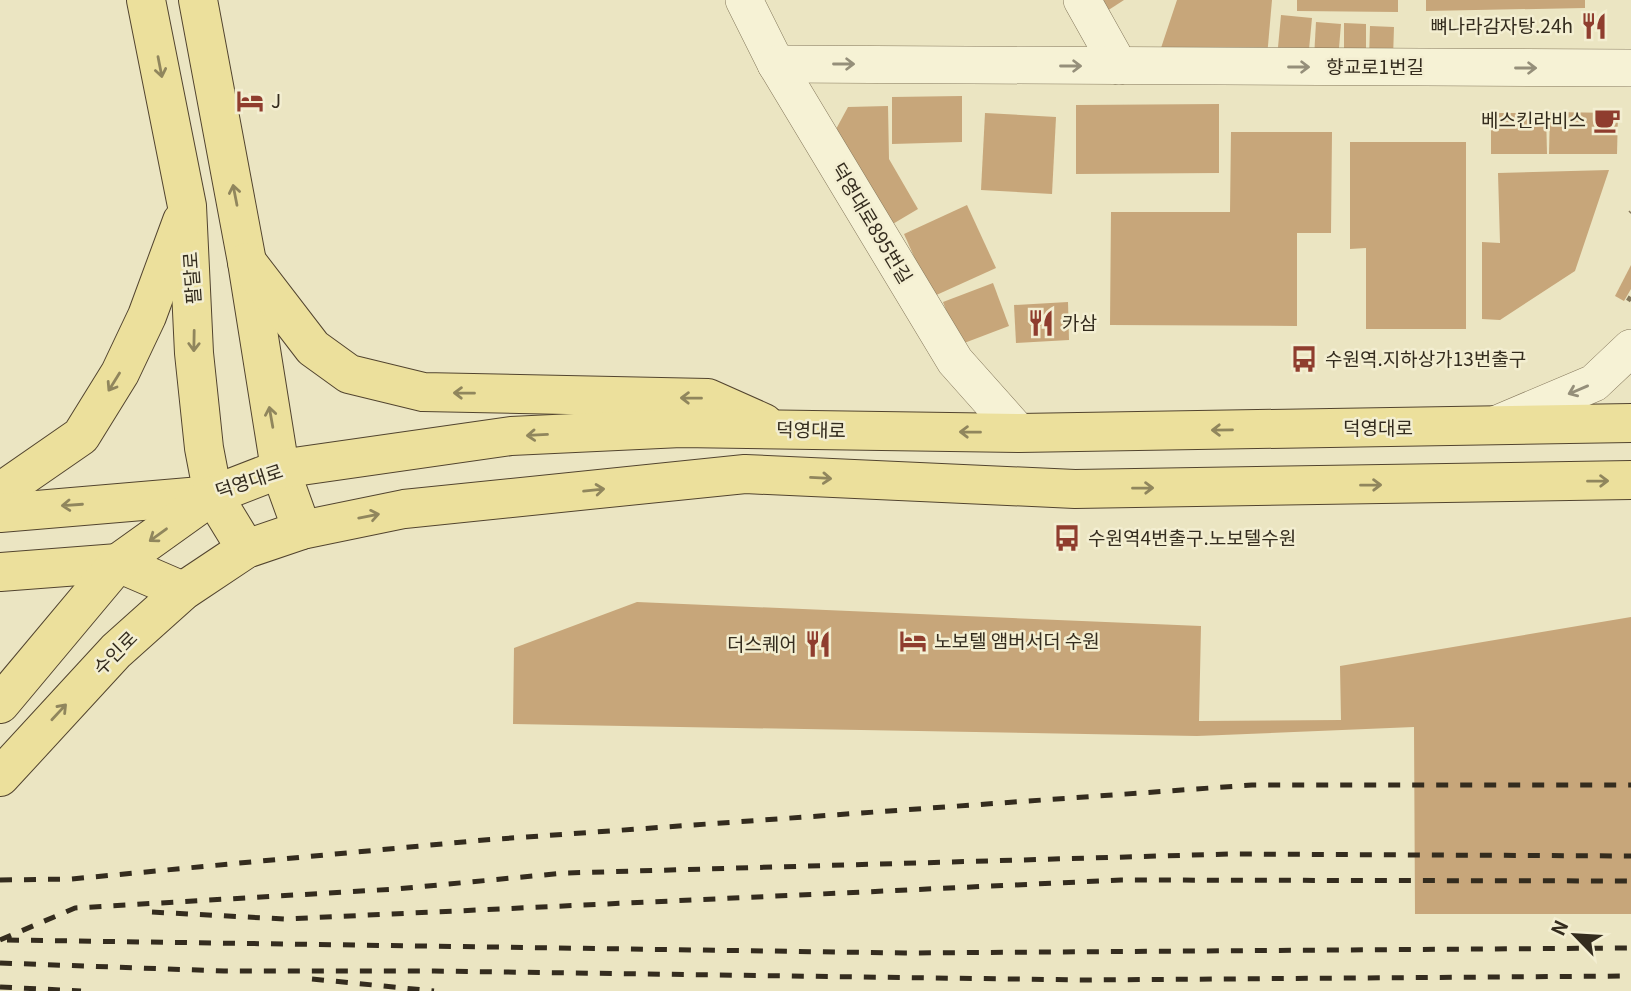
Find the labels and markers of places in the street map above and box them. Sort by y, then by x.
place label: 뼈나라감자탕.24h [1430,11,1573,38]
restaurant icon: 뼈나라감자탕.24h [1579,11,1609,41]
hotel icon: J [235,86,265,116]
place label: J [271,86,281,113]
place label: 베스킨라비스 [1481,105,1586,132]
cafe icon: 베스킨라비스 [1592,105,1622,135]
restaurant icon: 카삼 [1026,308,1056,338]
place label: 카삼 [1062,308,1097,335]
bus stop icon: 수원역.지하상가13번출구 [1289,344,1319,374]
place label: 수원역.지하상가13번출구 [1325,344,1526,371]
bus stop icon: 수원역4번출구.노보텔수원 [1052,523,1082,553]
place label: 수원역4번출구.노보텔수원 [1088,523,1296,550]
hotel icon: 노보텔 앰버서더 수원 [898,626,928,656]
place label: 노보텔 앰버서더 수원 [934,626,1100,653]
place label: 더스퀘어 [727,629,797,656]
restaurant icon: 더스퀘어 [803,629,833,659]

